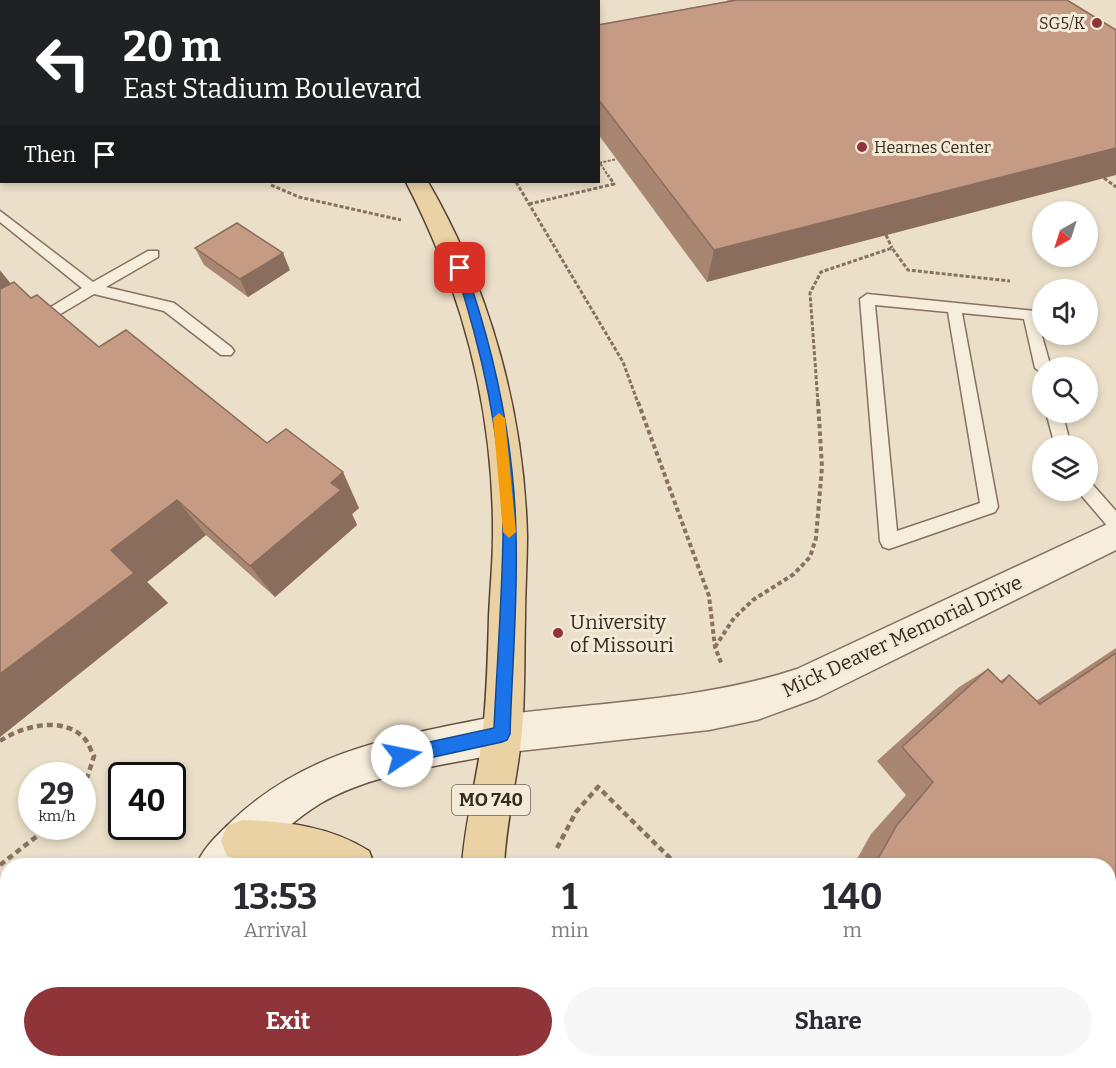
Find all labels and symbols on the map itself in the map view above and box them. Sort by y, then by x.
place label: SG5/K [1039,14,1086,33]
marker: SG5/K [1090,16,1104,30]
place label: Hearnes Center [874,138,991,157]
marker: Hearnes Center [855,140,869,154]
north arrow [1032,201,1098,267]
pin [434,242,485,293]
street label: Mick Deaver Memorial Drive [778,570,1026,702]
place label: University of Missouri [570,610,674,657]
marker: University of Missouri [551,626,565,640]
position arrow [370,724,434,788]
speed limit sign: 40 [108,762,186,840]
road number: MO 740 [452,785,530,815]

